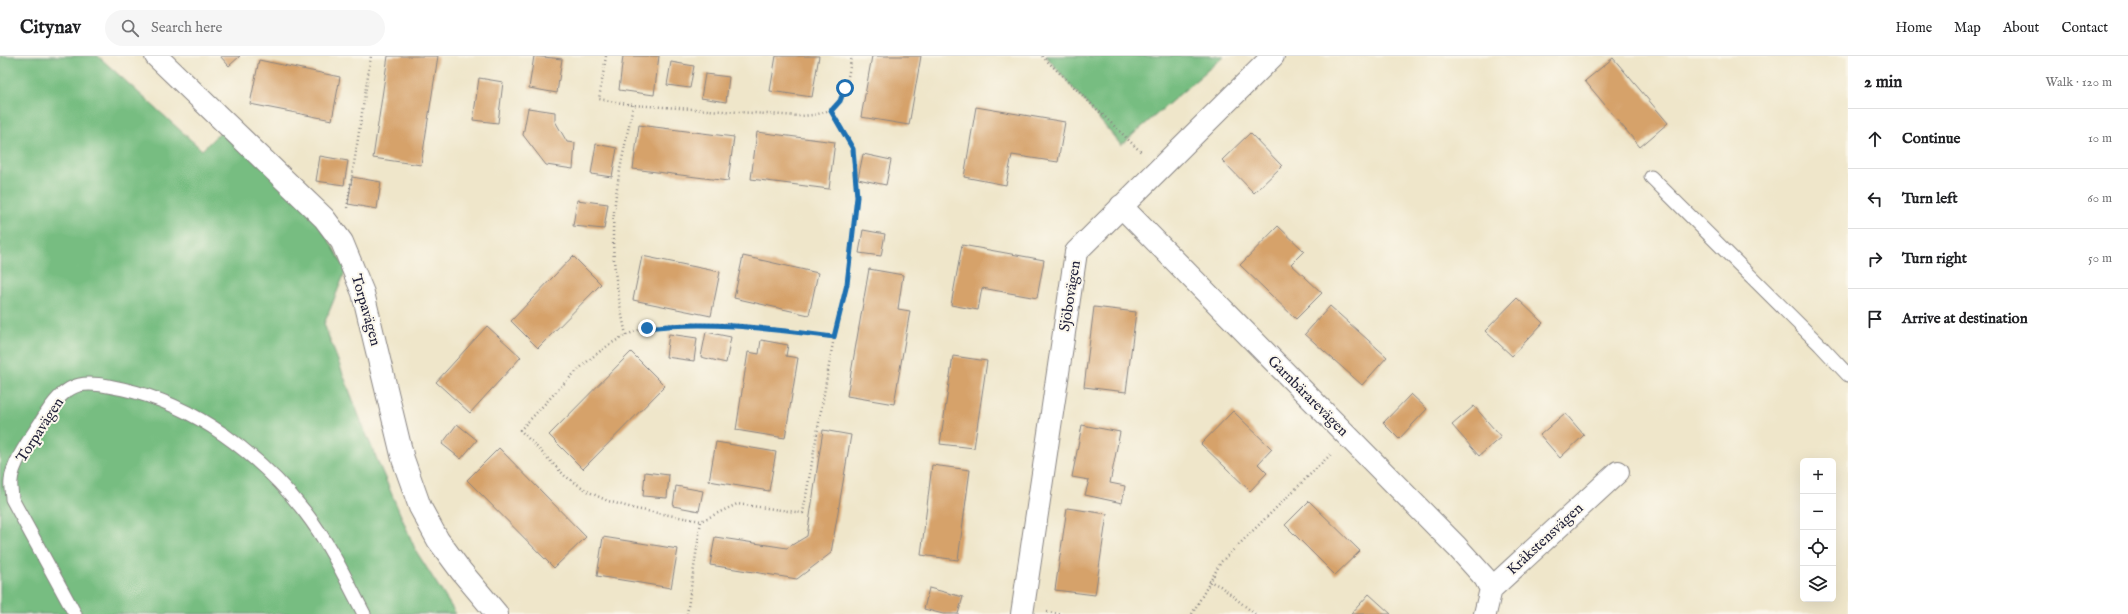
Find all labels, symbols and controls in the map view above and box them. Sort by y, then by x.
search box [105,10,385,46]
text: Citynav [20,16,81,40]
icon: search [119,17,141,39]
text: Search here [151,18,222,37]
text: Home [1896,19,1932,37]
text: Map [1954,19,1981,37]
text: About [2003,19,2039,37]
text: Contact [2061,19,2108,37]
text: 2 min [1864,72,1902,93]
text: Walk · 120 m [2046,74,2112,91]
route start [836,79,854,97]
icon: ahead [1864,128,1886,150]
text: Continue [1902,129,1960,148]
text: 10 m [2088,130,2112,147]
icon: left [1864,188,1886,210]
text: Turn left [1902,189,1958,208]
text: 60 m [2087,190,2112,207]
icon: right [1864,248,1886,270]
text: Turn right [1902,249,1967,268]
text: 50 m [2088,250,2112,267]
street label: Sjöbovägen [1055,259,1085,333]
street label: Torpavägen [347,272,385,348]
icon: arrive [1864,308,1886,330]
text: Arrive at destination [1902,309,2028,328]
route end [638,319,656,337]
street label: Garnbärarevägen [1264,352,1353,441]
street label: Torpavägen [12,394,68,466]
map controls [1800,458,1836,602]
button: + [1800,458,1836,494]
button: − [1800,494,1836,530]
street label: Kråkstensvägen [1503,499,1587,579]
button: locate [1800,530,1836,566]
button: layers [1800,566,1836,602]

